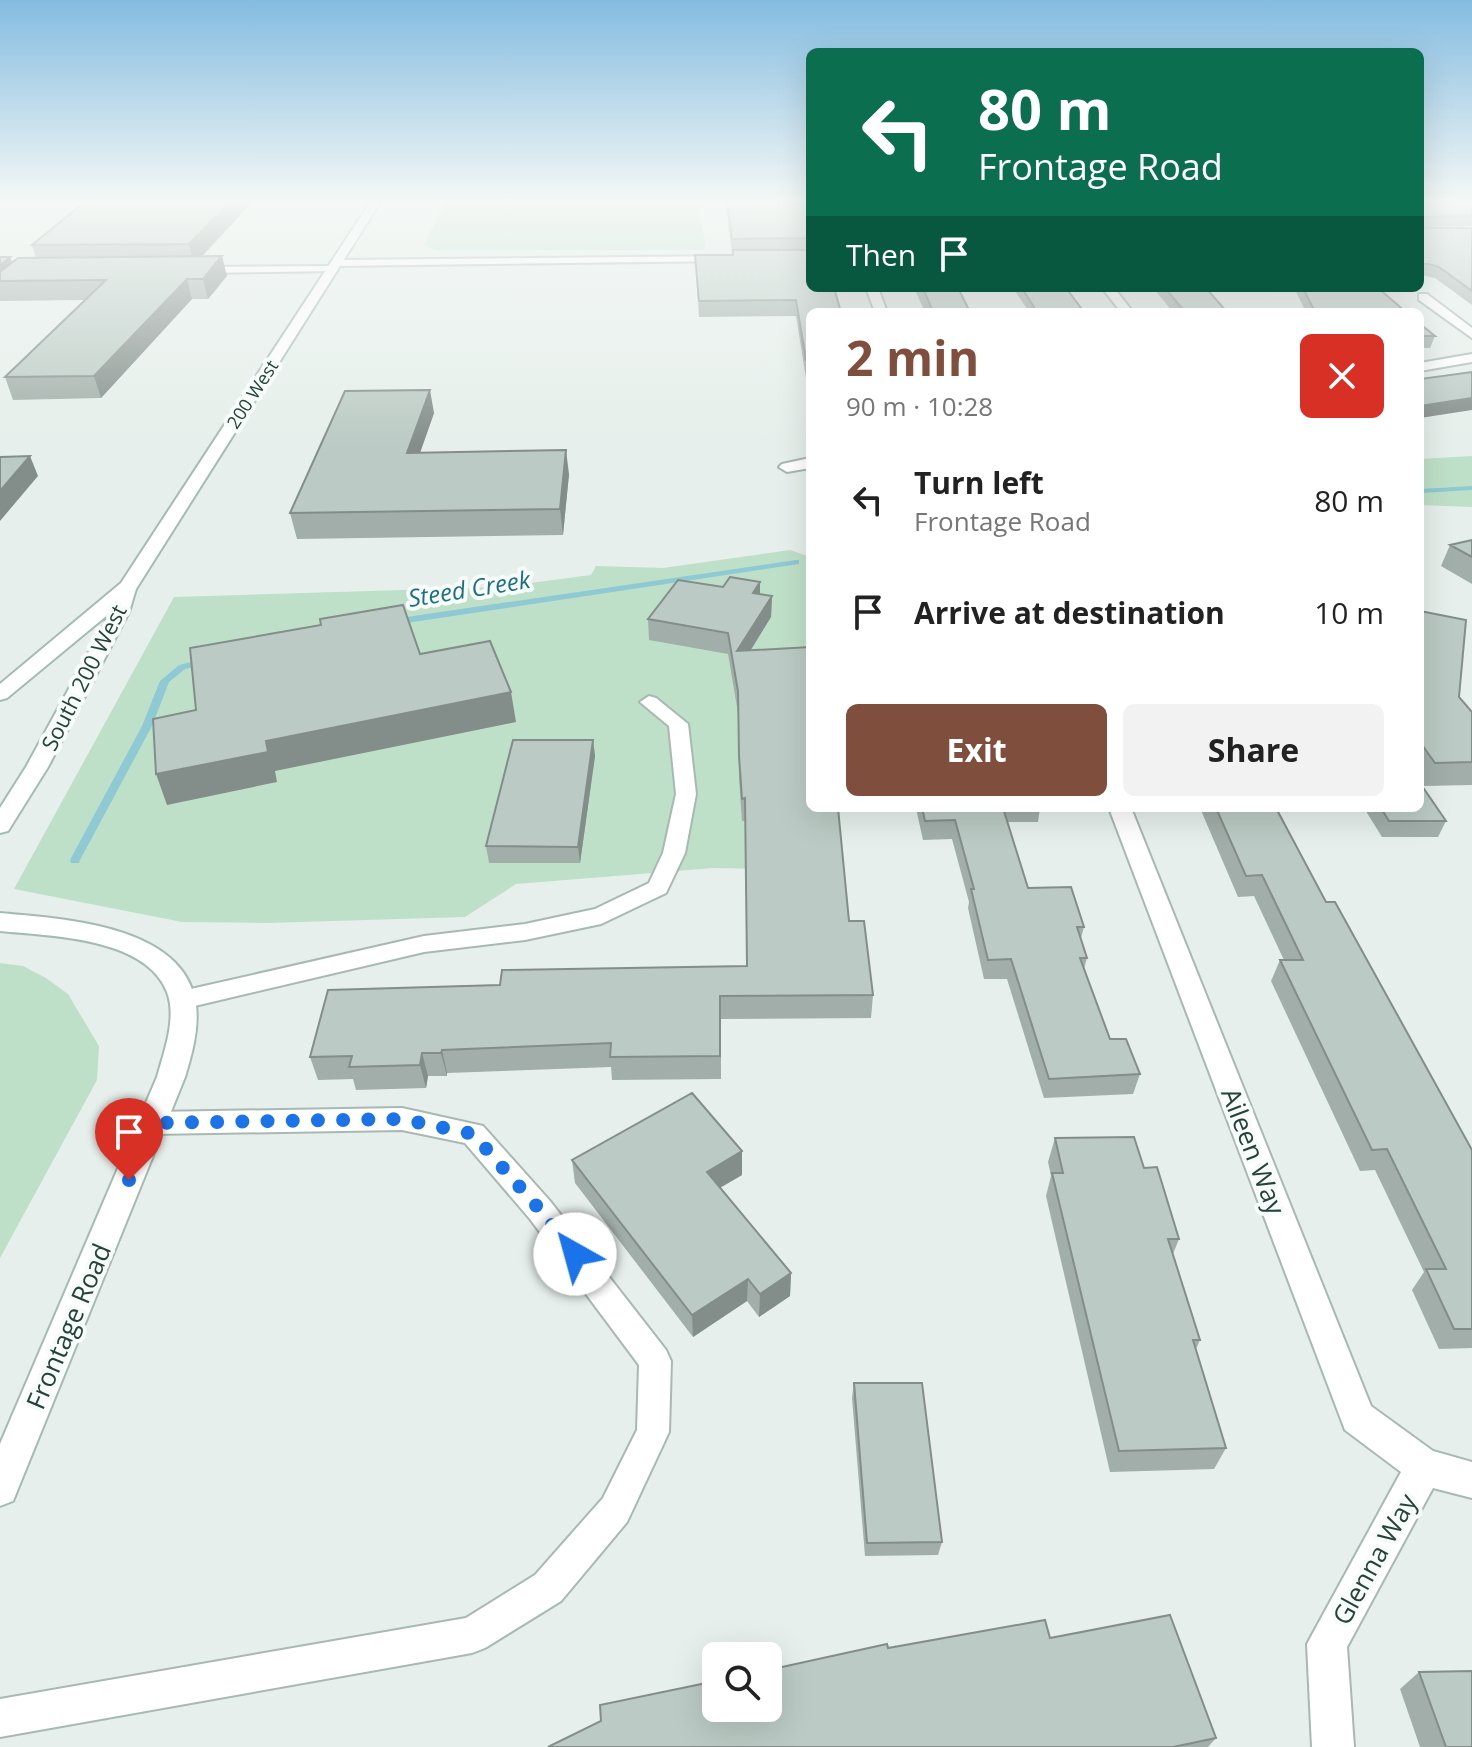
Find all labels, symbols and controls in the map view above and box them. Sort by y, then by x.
text: 80 m [978,70,1112,146]
icon: left [846,80,950,184]
text: Frontage Road [978,142,1223,191]
icon: arrive [932,232,976,276]
text: Then [846,234,916,275]
text: 2 min [846,325,979,390]
button: close [1300,334,1384,418]
street label: 200 West [221,355,283,433]
text: 90 m · 10:28 [846,388,993,424]
text: Turn left [914,462,1044,503]
icon: left [846,478,890,522]
text: 80 m [1314,480,1384,521]
text: Frontage Road [914,503,1091,539]
water label: Steed Creek [406,562,534,614]
icon: arrive [846,590,890,634]
text: Arrive at destination [914,592,1225,633]
text: 10 m [1314,592,1384,633]
street label: South 200 West [33,599,133,755]
button: Exit [846,704,1107,796]
button: Share [1123,704,1384,796]
street label: Aileen Way [1213,1082,1295,1220]
pin [95,1098,163,1180]
icon: arrive [107,1110,151,1154]
position arrow [533,1212,617,1296]
street label: Frontage Road [17,1238,119,1414]
street label: Glenna Way [1323,1486,1425,1631]
map controls [702,1642,782,1722]
button: search [702,1642,782,1722]

